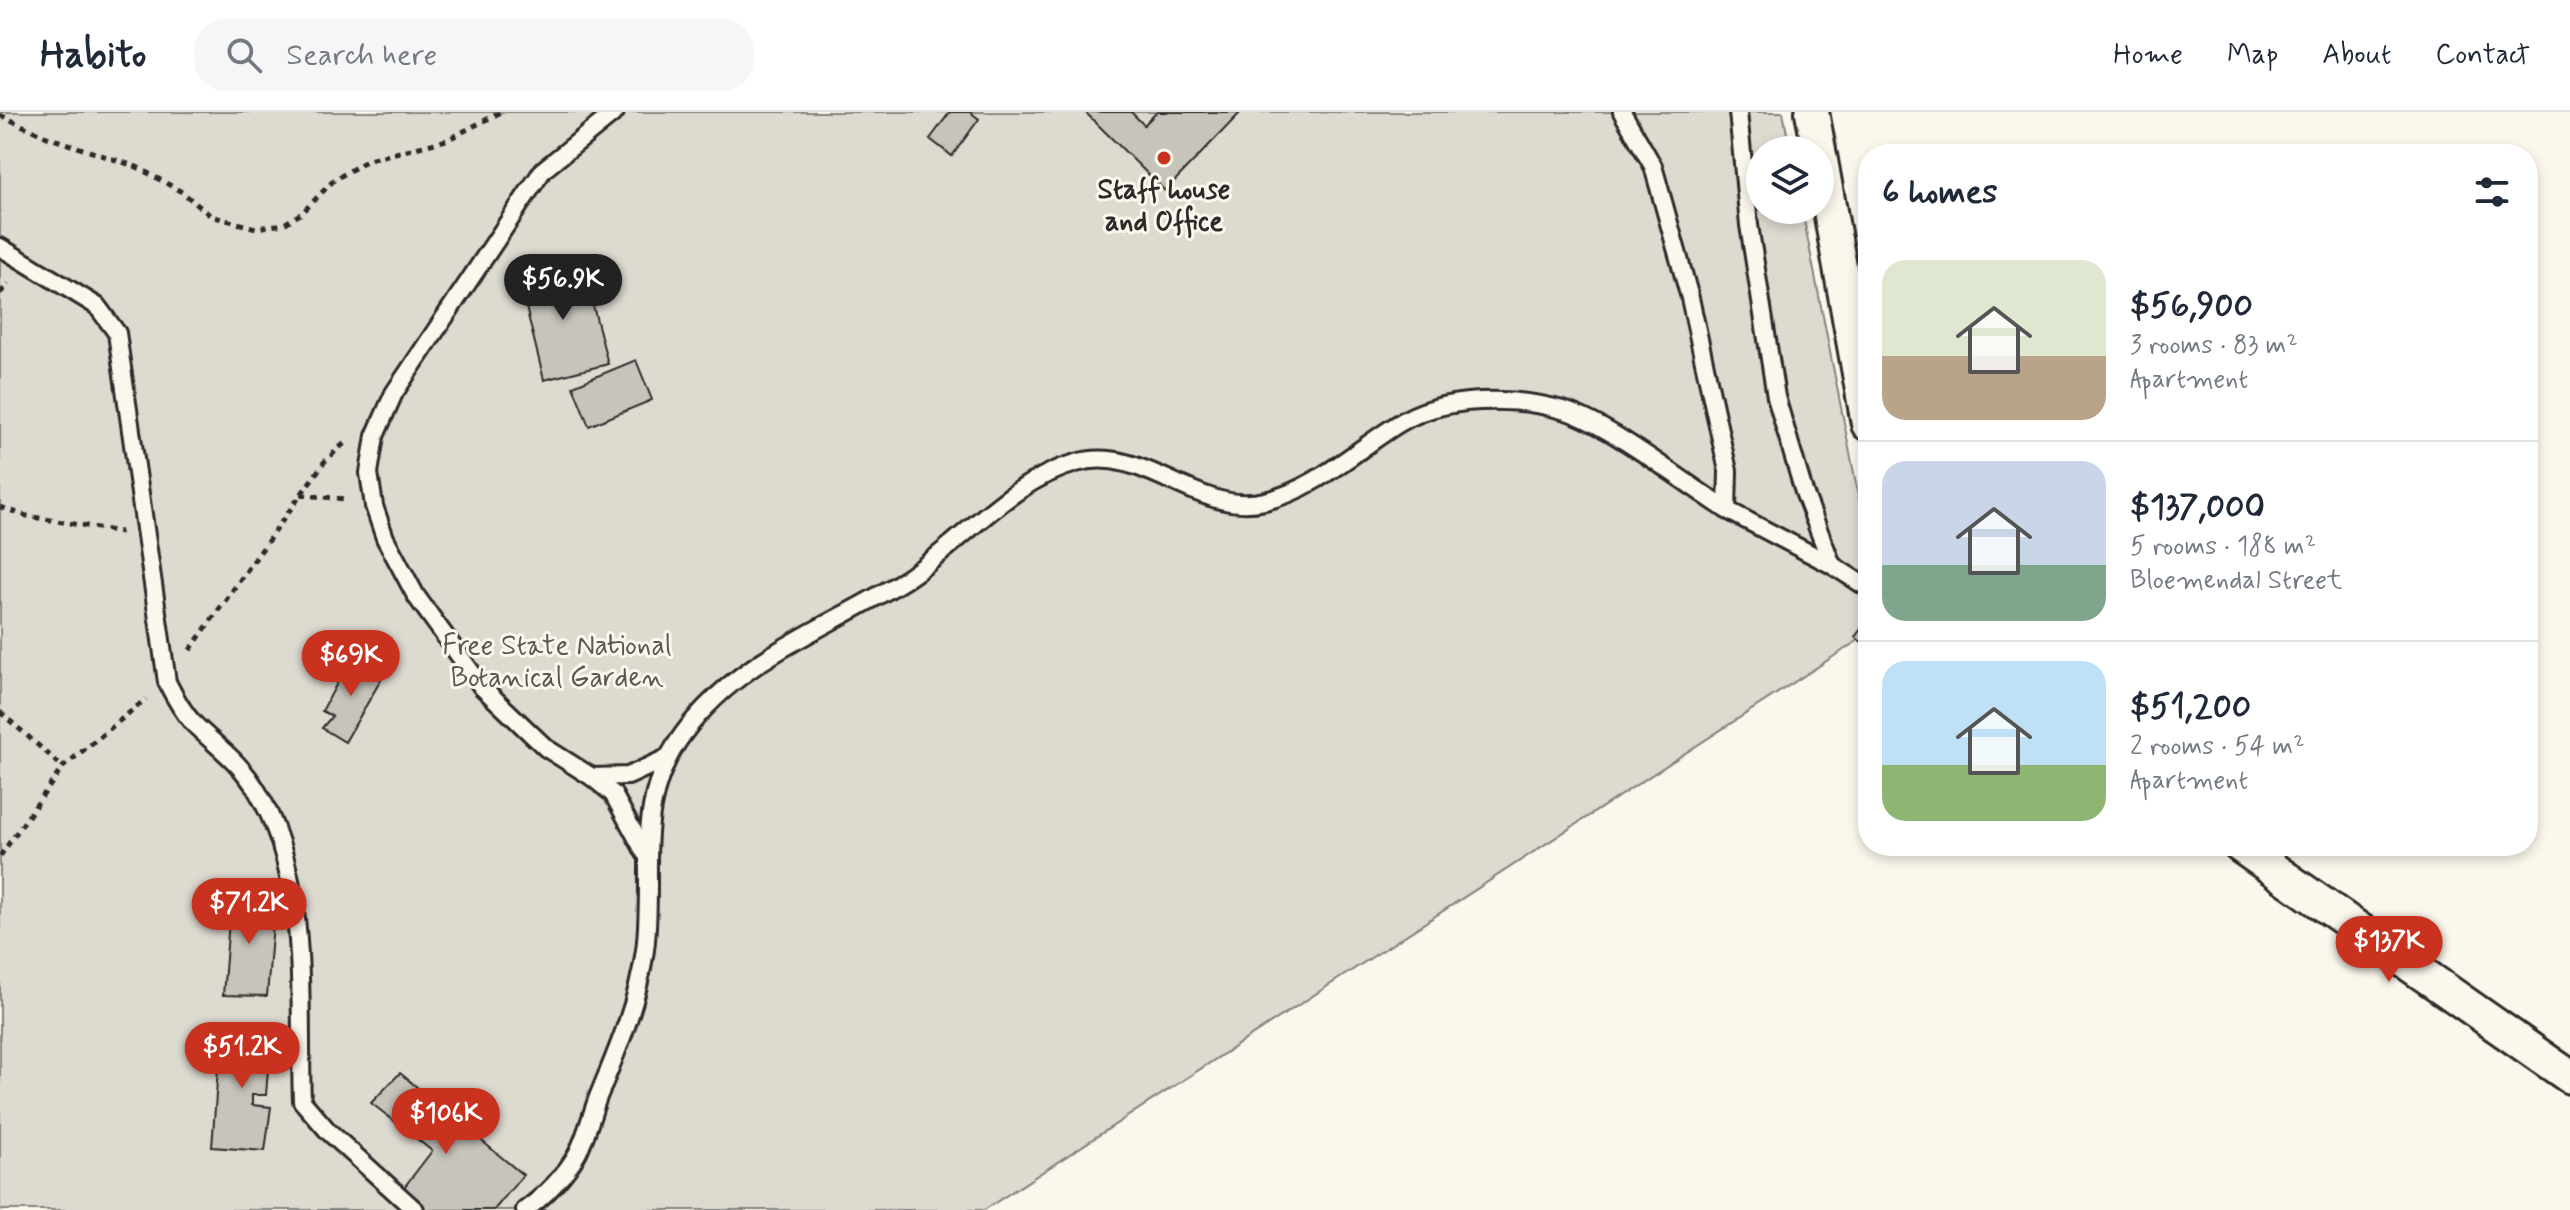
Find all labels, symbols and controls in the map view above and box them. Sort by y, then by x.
search box [194,19,754,91]
text: Habito [40,31,146,80]
icon: search [222,33,266,77]
text: Search here [286,36,437,75]
text: Home [2113,37,2183,74]
text: Map [2227,37,2278,74]
text: About [2322,37,2391,74]
text: Contact [2435,37,2530,74]
map controls [1746,136,1834,224]
button: layers [1746,136,1834,224]
marker: Staff house and Office [1155,149,1173,167]
text: 6 homes [1882,170,1997,215]
icon: filters [2470,170,2514,214]
place label: Staff house and Office [1098,172,1230,241]
pin: $56.9K [498,254,628,322]
text: $56.9K [522,263,604,297]
text: $56,900 [2130,284,2253,329]
icon: home [1946,292,2042,388]
text: 3 rooms · 83 m² [2130,329,2298,363]
text: Apartment [2130,363,2248,397]
text: $137,000 [2130,485,2265,530]
icon: home [1946,493,2042,589]
text: 5 rooms · 188 m² [2130,530,2316,564]
text: Bloemendal Street [2130,564,2342,598]
park label: Free State National Botanical Garden [442,628,672,697]
pin: $69K [304,630,398,698]
text: $69K [320,639,382,673]
text: $51,200 [2130,685,2251,730]
icon: home [1946,693,2042,789]
text: 2 rooms · 54 m² [2130,730,2305,764]
text: Apartment [2130,764,2248,798]
pin: $71.2K [184,878,314,946]
text: $71.2K [210,887,288,921]
pin: $137K [2333,916,2445,984]
text: $137K [2354,925,2424,959]
pin: $51.2K [177,1022,307,1090]
text: $51.2K [203,1031,281,1065]
pin: $106K [390,1088,502,1156]
text: $106K [410,1097,482,1131]

